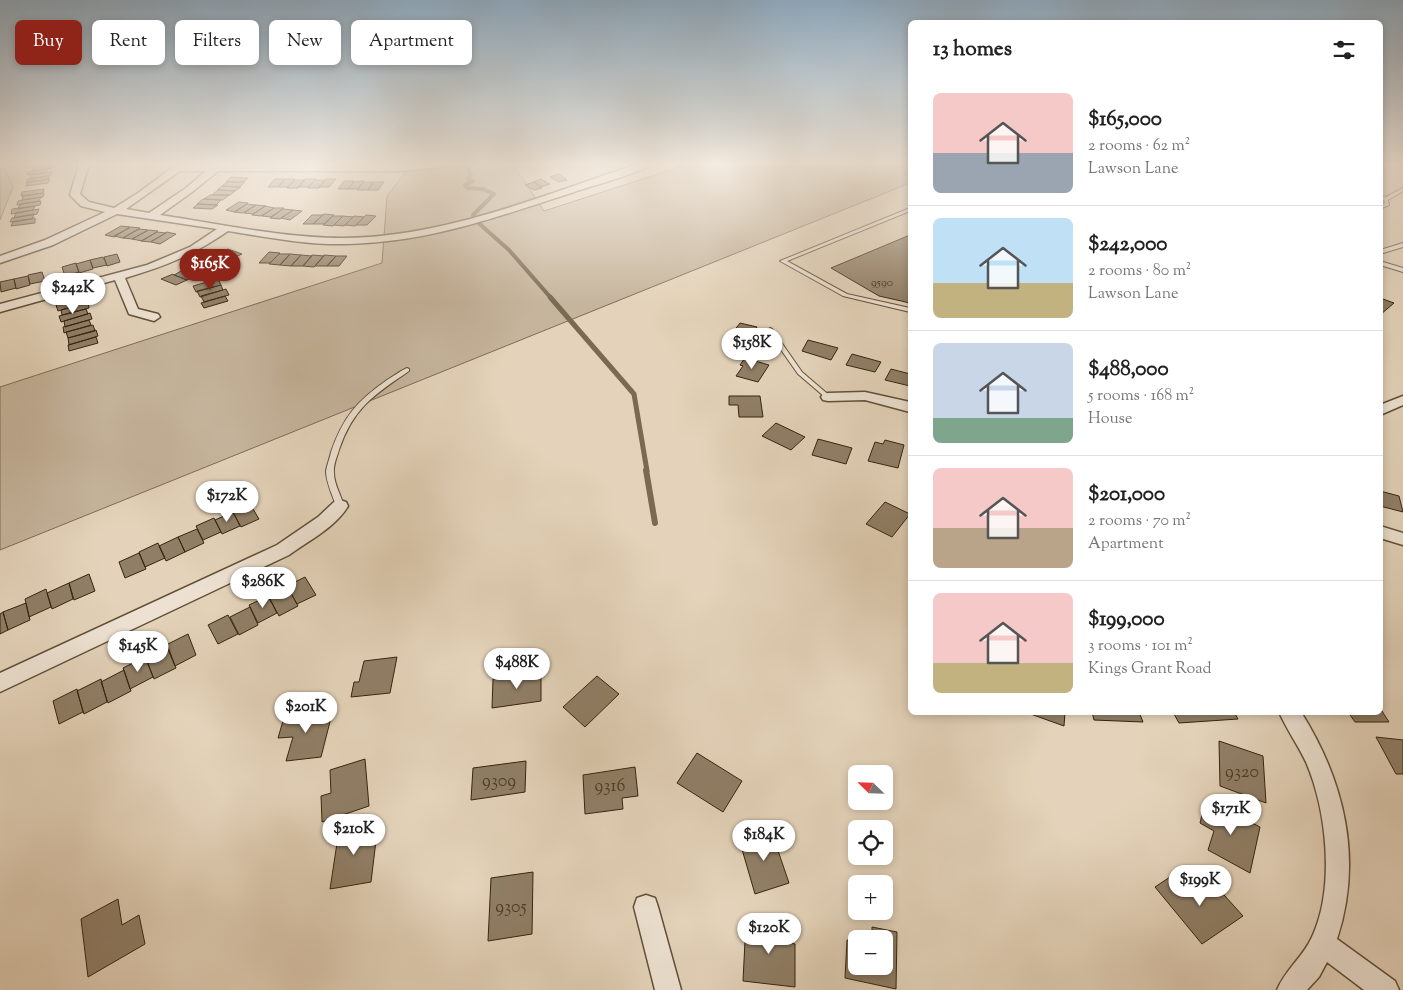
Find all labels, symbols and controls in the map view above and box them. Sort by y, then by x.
chip: Buy [15,20,82,65]
chip: Rent [92,20,165,65]
chip: Filters [175,20,259,65]
chip: New [269,20,341,65]
chip: Apartment [351,20,472,65]
text: 13 homes [933,35,1012,65]
icon: filters [1330,36,1358,64]
text: $165,000 [1088,105,1162,135]
icon: home [973,113,1033,173]
text: 2 rooms · 62 m² [1088,135,1190,158]
text: Lawson Lane [1088,158,1178,181]
text: $242,000 [1088,230,1167,260]
icon: home [973,238,1033,298]
pin: $165K [175,248,245,291]
text: $165K [191,253,229,276]
text: 2 rooms · 80 m² [1088,260,1191,283]
pin: $242K [38,272,108,315]
house number: 9590 [871,274,893,292]
text: $242K [51,277,95,300]
text: Lawson Lane [1088,283,1178,306]
pin: $158K [717,328,787,370]
text: $158K [732,332,772,355]
text: $488,000 [1088,355,1169,385]
icon: home [973,363,1033,423]
text: 5 rooms · 168 m² [1088,385,1194,408]
text: House [1088,408,1132,431]
pin: $172K [192,480,262,523]
text: $201,000 [1088,480,1165,510]
text: $172K [207,485,247,508]
icon: home [973,488,1033,548]
text: 2 rooms · 70 m² [1088,510,1191,533]
text: Apartment [1088,533,1164,556]
pin: $286K [228,566,298,609]
text: $286K [241,571,285,594]
text: $199,000 [1088,605,1165,635]
icon: home [973,613,1033,673]
pin: $145K [103,630,173,673]
text: $145K [118,635,158,658]
text: 3 rooms · 101 m² [1088,635,1193,658]
pin: $488K [482,648,552,690]
text: $488K [495,652,539,675]
text: Kings Grant Road [1088,658,1212,681]
pin: $201K [271,692,341,734]
text: $201K [285,696,327,719]
house number: 9320 [1225,760,1259,786]
north arrow [848,765,892,810]
map controls [848,765,893,975]
house number: 9309 [482,769,516,795]
house number: 9316 [594,774,626,800]
pin: $171K [1196,794,1266,836]
text: $171K [1211,798,1251,821]
pin: $210K [319,814,389,856]
text: $210K [333,818,375,841]
pin: $184K [729,820,799,862]
button: locate [848,820,893,865]
text: $184K [743,824,785,847]
pin: $199K [1165,864,1235,907]
text: $199K [1180,869,1220,892]
button: + [848,875,893,920]
house number: 9305 [495,895,527,921]
pin: $120K [734,912,804,955]
text: $120K [748,917,790,940]
button: − [848,930,893,975]

